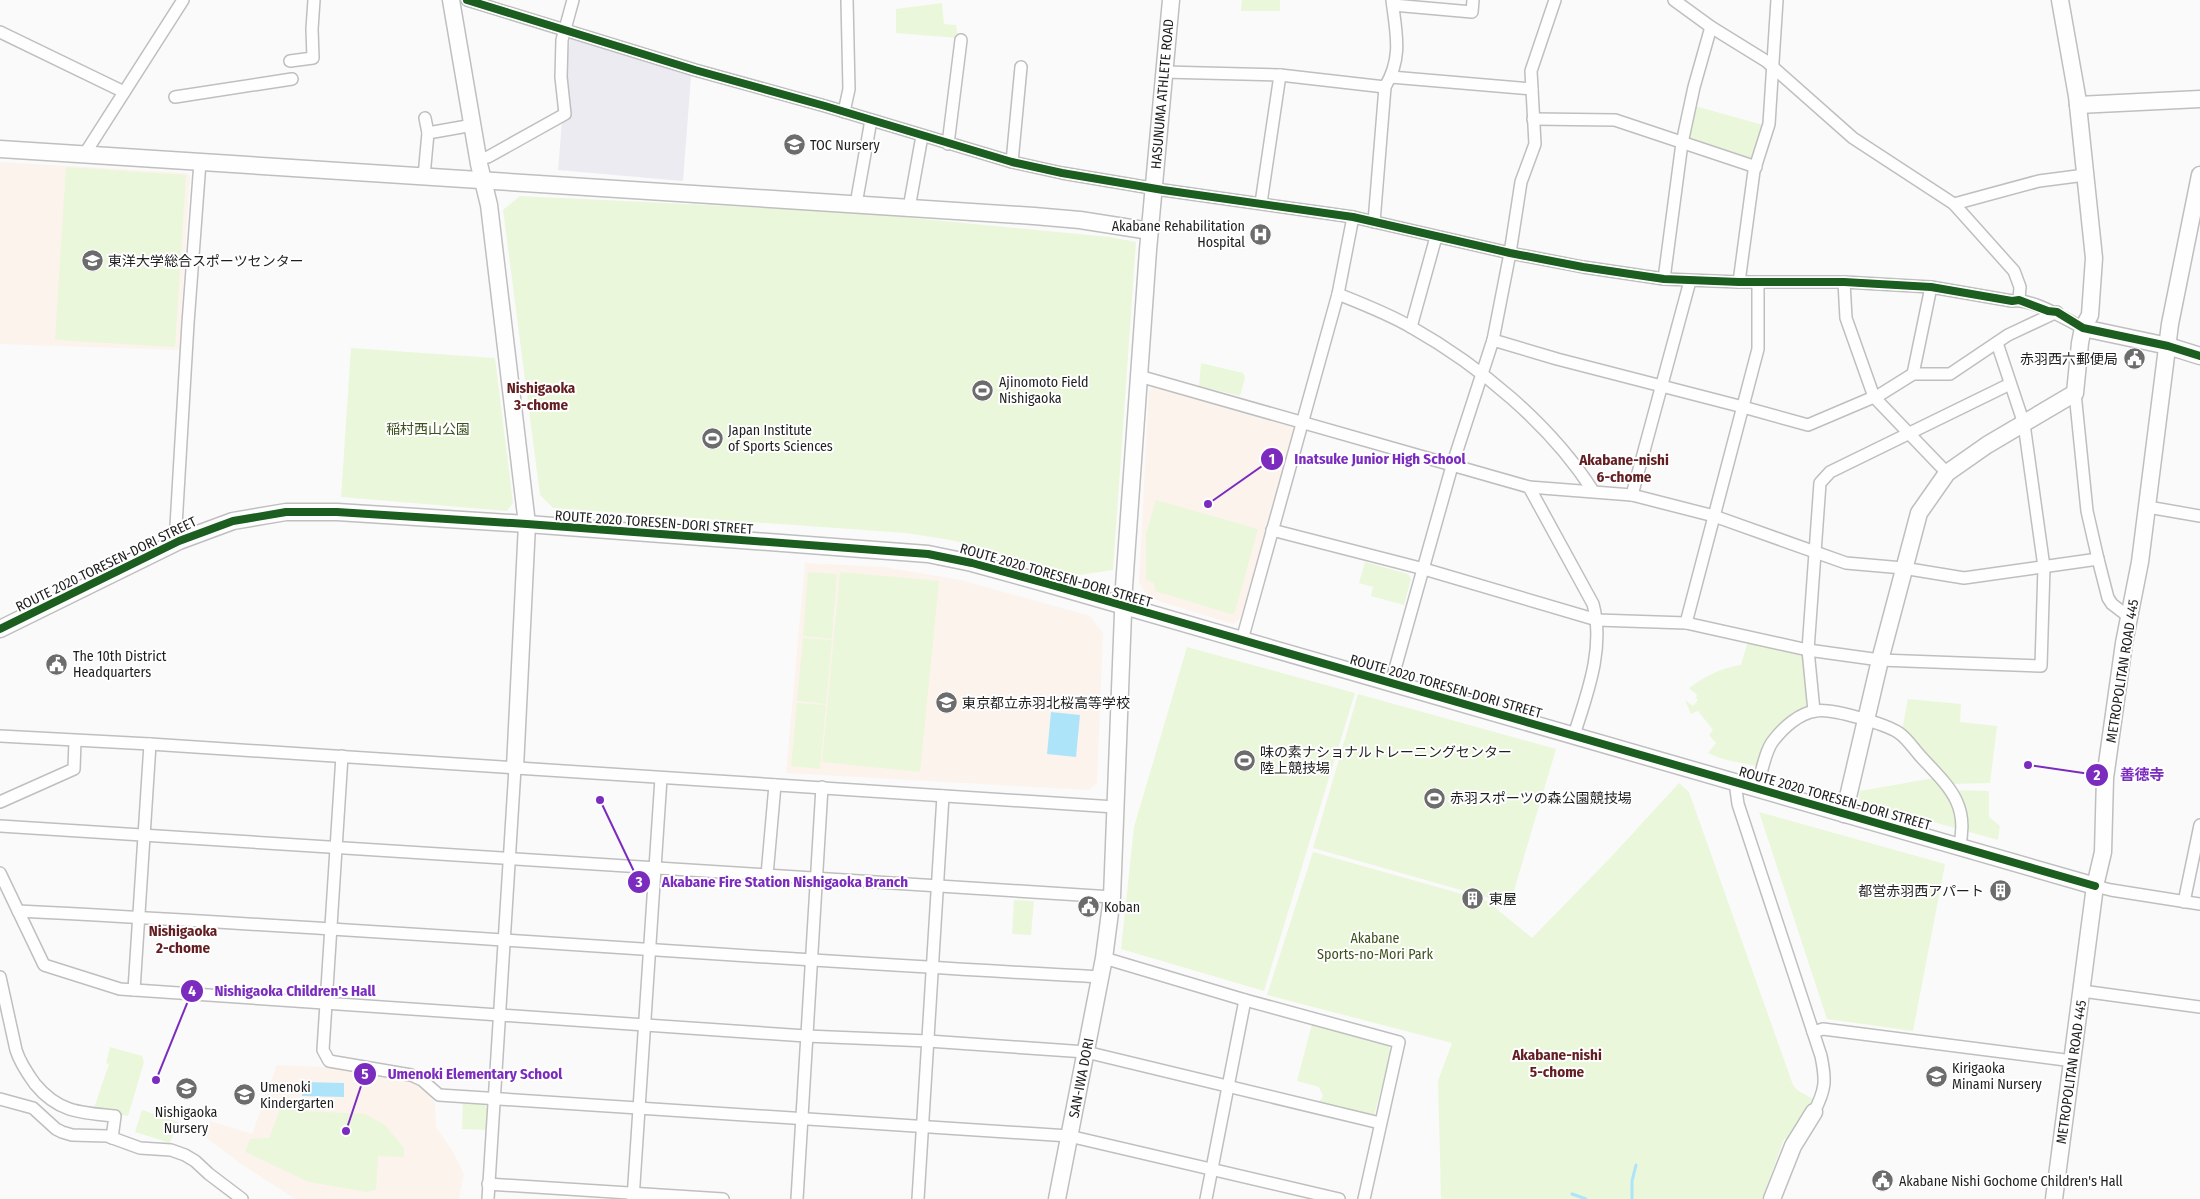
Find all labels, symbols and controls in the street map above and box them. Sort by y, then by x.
street label: HASUNUMA ATHLETE ROAD [1147,18,1178,170]
school or university icon: TOC Nursery [782,133,806,157]
place label: TOC Nursery [810,137,880,154]
place label: Akabane Rehabilitation Hospital [1112,218,1245,251]
hospital icon: Akabane Rehabilitation Hospital [1249,222,1273,246]
school or university icon: 東洋大学総合スポーツセンター [80,249,104,273]
place label: 東洋大学総合スポーツセンター [108,253,304,270]
public building icon: 赤羽西六郵便局 [2122,347,2146,371]
place label: 赤羽西六郵便局 [2020,351,2118,368]
place label: Ajinomoto Field Nishigaoka [999,374,1089,407]
sports icon: Ajinomoto Field Nishigaoka [971,378,995,402]
district label: Nishigaoka 3-chome [507,379,576,414]
park label: 稲村西山公園 [386,421,470,438]
place label: Japan Institute of Sports Sciences [728,422,833,455]
sports icon: Japan Institute of Sports Sciences [700,426,724,450]
callout: Inatsuke Junior High School [1259,444,1475,474]
text: 1 [1269,450,1275,468]
text: Inatsuke Junior High School [1294,450,1467,468]
district label: Akabane-nishi 6-chome [1578,451,1669,486]
street label: ROUTE 2020 TORESEN-DORI STREET [554,507,754,538]
street label: ROUTE 2020 TORESEN-DORI STREET [13,513,200,616]
street label: ROUTE 2020 TORESEN-DORI STREET [958,540,1154,611]
street label: METROPOLITAN ROAD 445 [2103,598,2142,744]
place label: The 10th District Headquarters [73,648,167,681]
street label: ROUTE 2020 TORESEN-DORI STREET [1348,651,1544,722]
public building icon: The 10th District Headquarters [45,652,69,676]
school or university icon: 東京都立赤羽北桜高等学校 [934,691,958,715]
place label: 東京都立赤羽北桜高等学校 [962,695,1130,712]
place label: 味の素ナショナルトレーニングセンター 陸上競技場 [1260,744,1512,777]
sports icon: 味の素ナショナルトレーニングセンター 陸上競技場 [1232,748,1256,772]
callout: 善徳寺 [2085,760,2175,790]
street label: ROUTE 2020 TORESEN-DORI STREET [1737,763,1933,834]
text: 2 [2093,766,2101,784]
text: 善徳寺 [2119,766,2165,784]
sports icon: 赤羽スポーツの森公園競技場 [1422,786,1446,810]
place label: 赤羽スポーツの森公園競技場 [1450,790,1632,807]
callout: Akabane Fire Station Nishigaoka Branch [626,867,918,897]
text: 3 [634,873,643,891]
text: Akabane Fire Station Nishigaoka Branch [661,873,908,891]
building icon: 都営赤羽西アパート [1988,879,2012,903]
place label: 都営赤羽西アパート [1858,883,1984,900]
building icon: 東屋 [1461,887,1485,911]
place label: 東屋 [1489,891,1517,908]
public building icon: Koban [1076,895,1100,919]
place label: Koban [1104,899,1140,916]
district label: Nishigaoka 2-chome [149,922,218,957]
park label: Akabane Sports-no-Mori Park [1317,930,1433,963]
callout: Nishigaoka Children's Hall [180,976,386,1006]
text: 4 [188,982,196,1000]
text: Nishigaoka Children's Hall [214,982,377,1000]
street label: METROPOLITAN ROAD 445 [2053,999,2090,1145]
street label: SAN-IWA DORI [1065,1037,1098,1119]
district label: Akabane-nishi 5-chome [1511,1046,1602,1081]
callout: Umenoki Elementary School [353,1059,572,1089]
place label: Kirigaoka Minami Nursery [1952,1060,2043,1093]
school or university icon: Kirigaoka Minami Nursery [1924,1064,1948,1088]
text: 5 [361,1065,369,1083]
text: Umenoki Elementary School [388,1065,563,1083]
school or university icon: Nishigaoka Nursery [174,1077,198,1101]
place label: Umenoki Kindergarten [260,1079,334,1112]
school or university icon: Umenoki Kindergarten [232,1083,256,1107]
place label: Nishigaoka Nursery [155,1104,217,1137]
public building icon: Akabane Nishi Gochome Children's Hall [1871,1169,1895,1193]
place label: Akabane Nishi Gochome Children's Hall [1899,1173,2123,1190]

